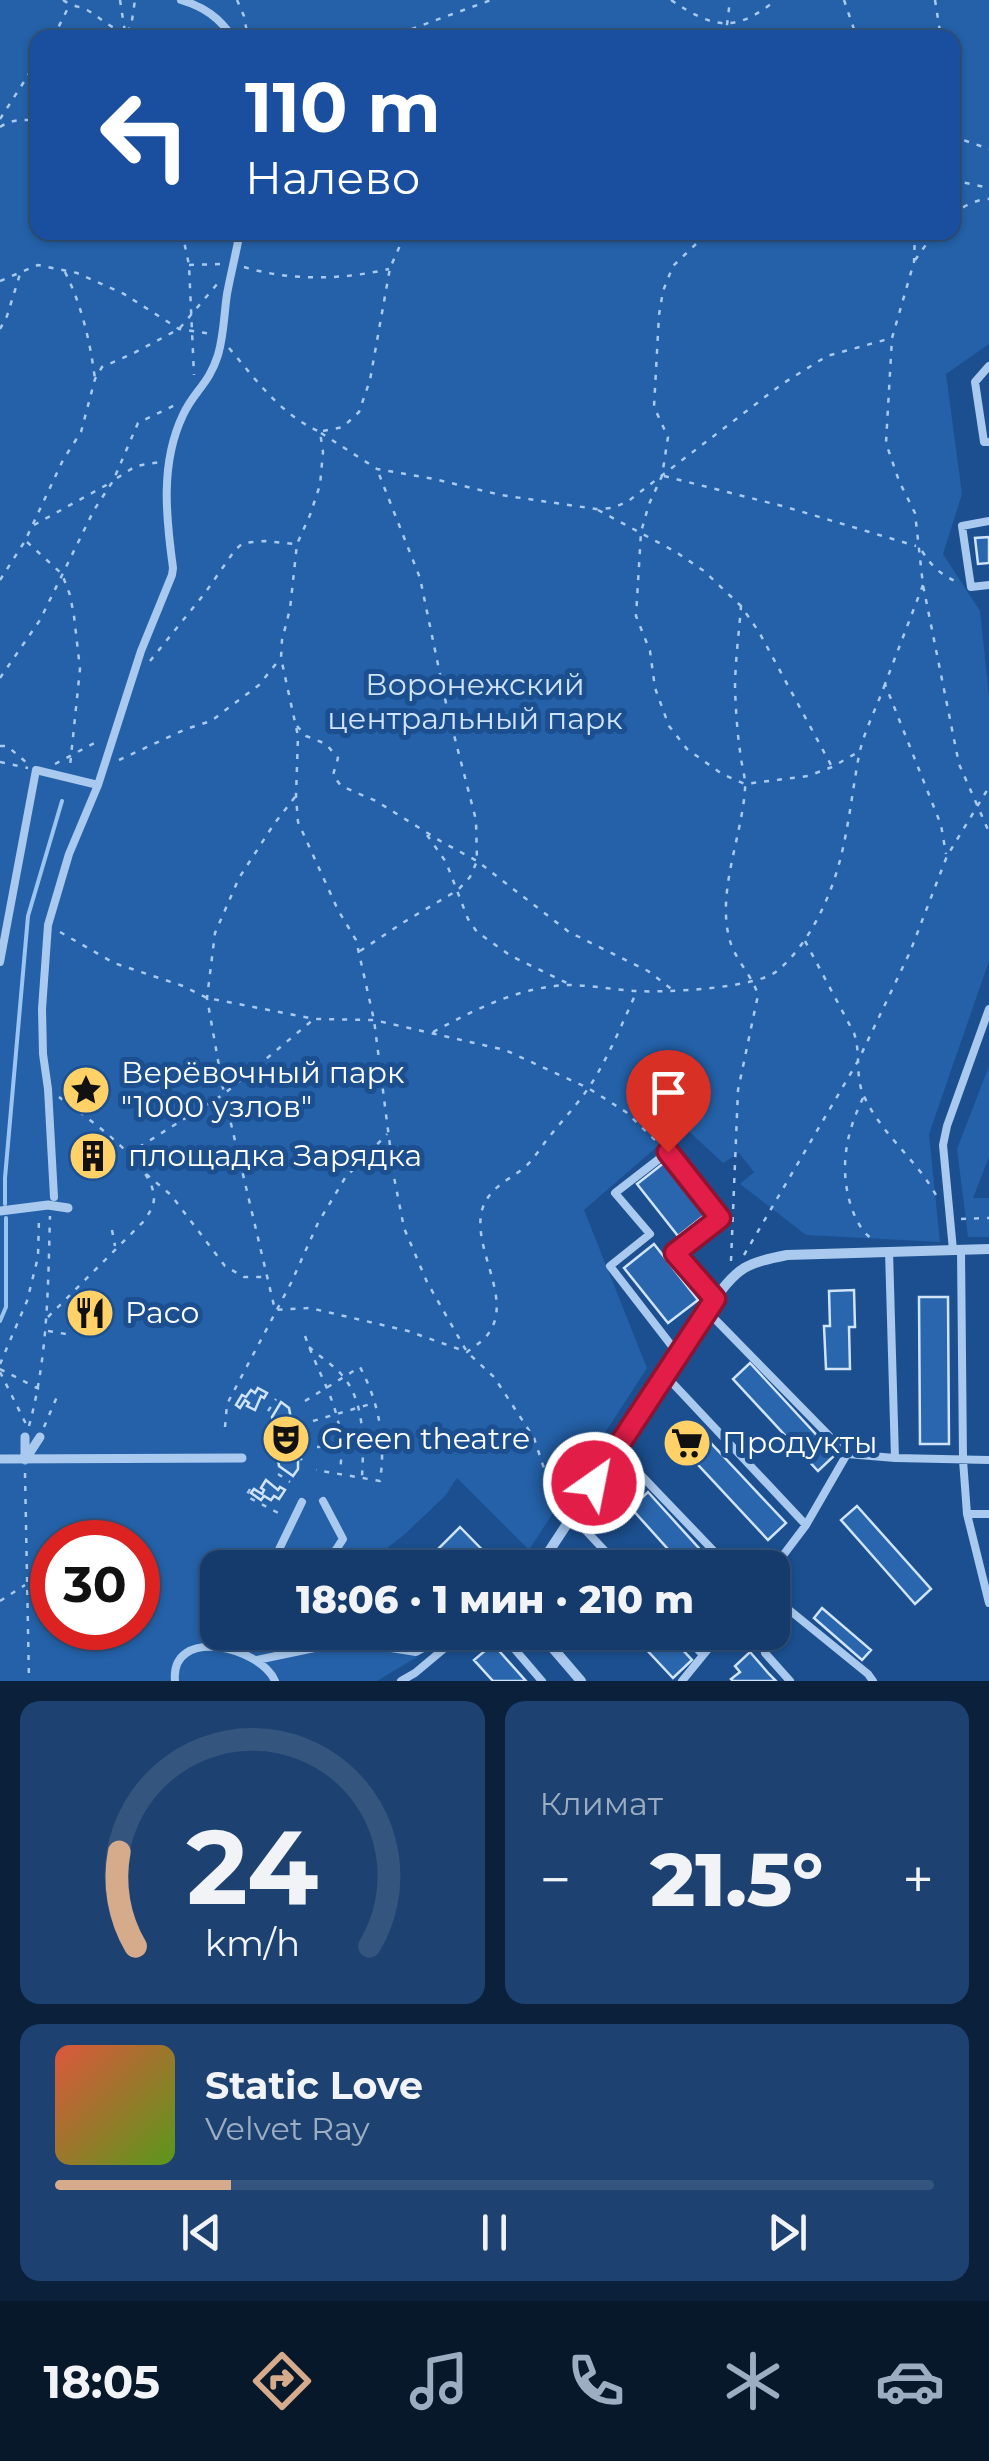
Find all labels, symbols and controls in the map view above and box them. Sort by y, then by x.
text: 110 m [245,64,441,150]
icon: left [80,70,210,200]
text: Налево [245,150,420,205]
park label: Воронежский центральный парк [327,666,623,737]
pin [626,1050,711,1153]
place label: Верёвочный парк "1000 узлов" [121,1054,405,1125]
place icon: Верёвочный парк "1000 узлов" [60,1064,112,1116]
icon: arrive [641,1065,696,1120]
building icon: площадка Зарядка [67,1130,119,1182]
place label: площадка Зарядка [128,1137,422,1174]
restaurant icon: Paco [64,1287,116,1339]
place label: Paco [125,1294,199,1331]
theatre icon: Green theatre [260,1413,312,1465]
supermarket icon: Продукты [661,1417,713,1469]
place label: Green theatre [321,1420,530,1457]
place label: Продукты [722,1424,877,1461]
position arrow [542,1431,646,1535]
speed limit sign: 30 [30,1520,160,1650]
text: 18:06 · 1 мин · 210 m [296,1576,694,1623]
text: Климат [540,1784,663,1823]
text: 24 [186,1803,318,1930]
text: 21.5° [650,1833,823,1925]
text: − [540,1846,571,1913]
text: + [902,1846,934,1913]
text: km/h [205,1921,300,1965]
text: Static Love [205,2062,423,2109]
text: Velvet Ray [205,2109,370,2148]
icon: previous [174,2205,229,2260]
icon: pause [467,2205,522,2260]
icon: next [760,2205,815,2260]
icon: directions [247,2346,317,2416]
icon: music [404,2346,474,2416]
icon: phone [561,2346,631,2416]
icon: climate [718,2346,788,2416]
icon: car [875,2346,945,2416]
text: 18:05 [44,2354,160,2409]

